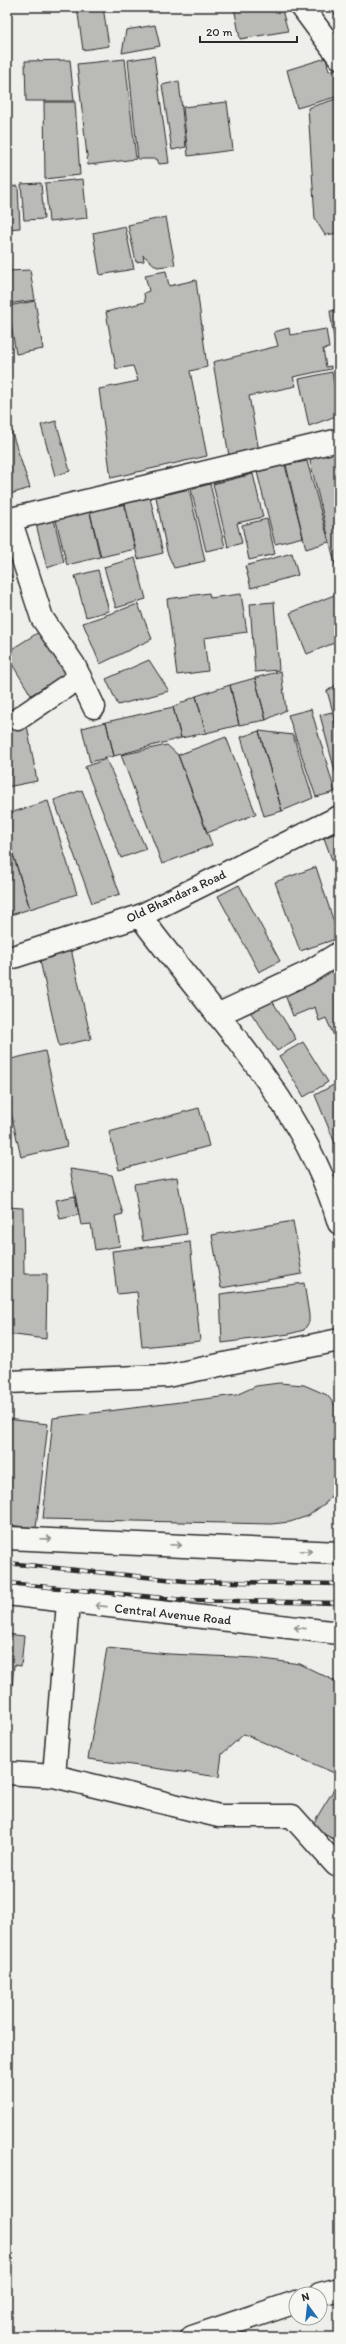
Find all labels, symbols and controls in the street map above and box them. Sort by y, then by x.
scale bar [200,18,297,44]
text: 20 m [206,25,233,39]
street label: Old Bhandara Road [124,866,228,926]
one-way arrow [39,1536,52,1543]
one-way arrow [169,1541,182,1549]
one-way arrow [299,1547,312,1555]
street label: Central Avenue Road [114,1600,232,1628]
one-way arrow [95,1603,108,1610]
one-way arrow [294,1625,307,1632]
north arrow [288,2286,328,2326]
text: N [300,2290,311,2304]

